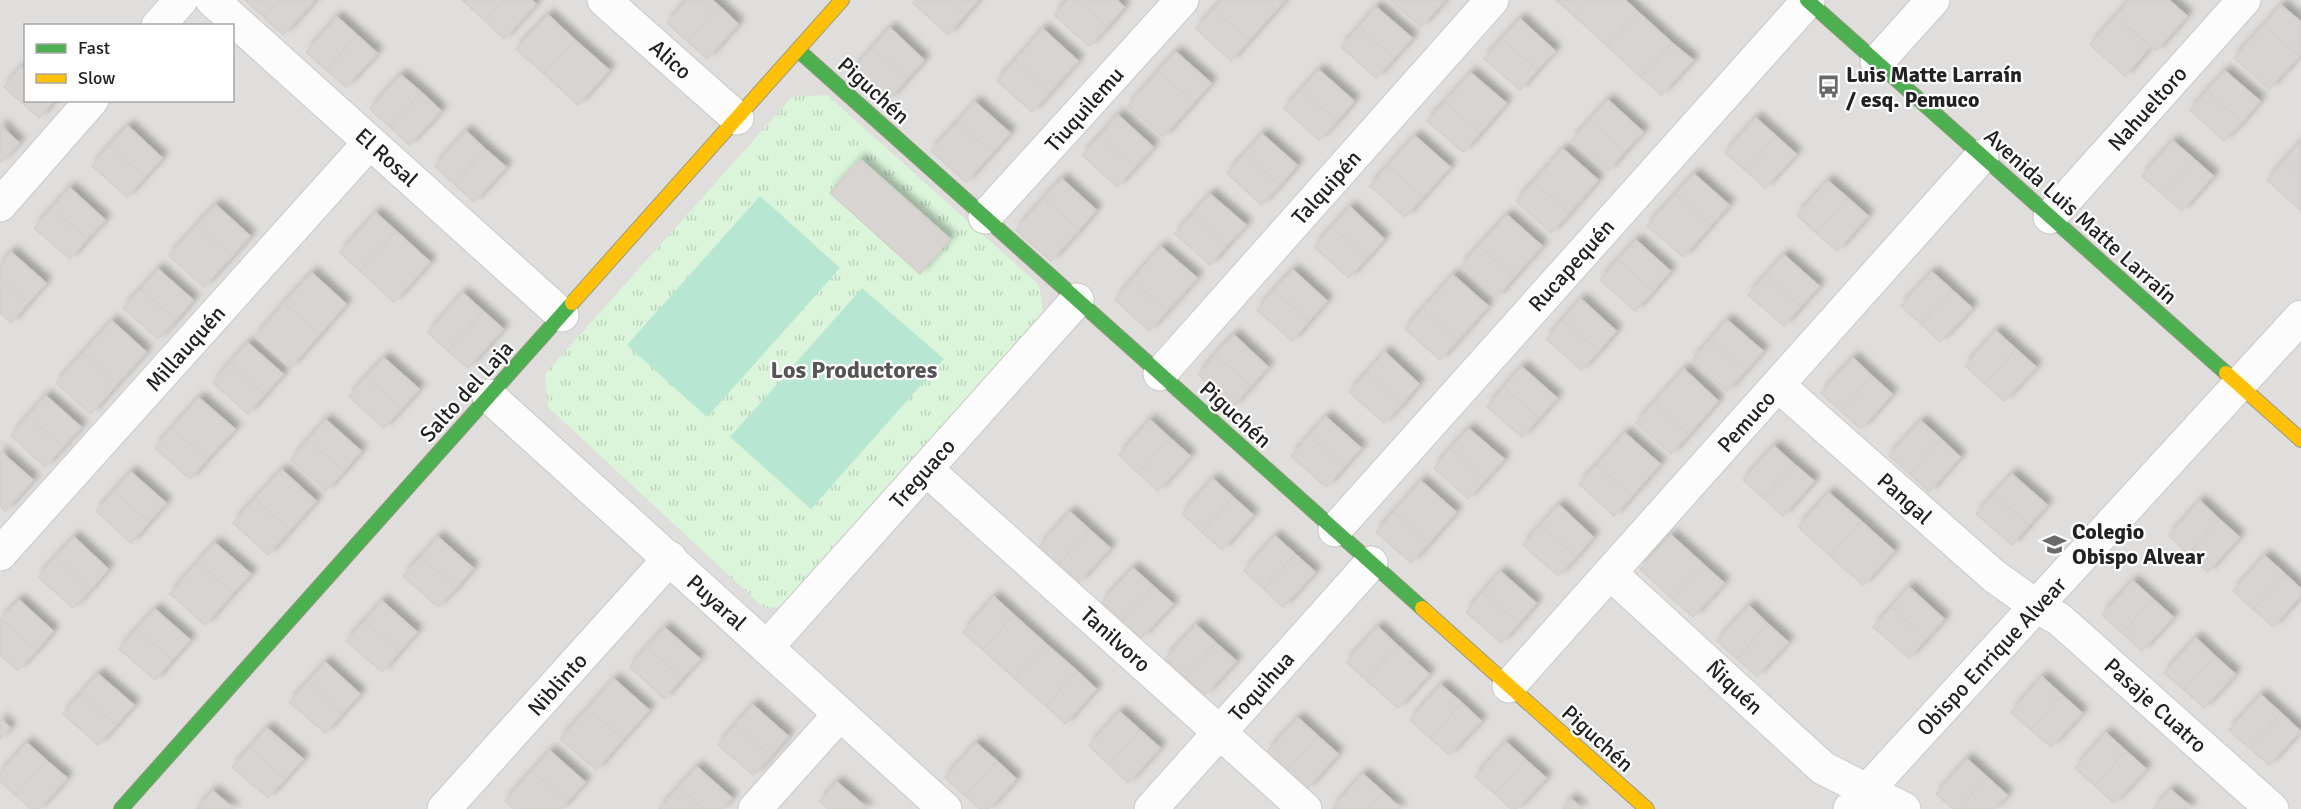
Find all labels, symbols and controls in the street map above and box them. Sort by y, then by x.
legend [24,24,234,102]
street label: Alico [644,34,697,85]
text: Fast [78,37,110,59]
street label: Piguchén [832,51,915,130]
street label: Nahueltoro [2102,60,2193,156]
street label: Tiuquilemu [1039,61,1130,157]
place label: Luis Matte Larraín / esq. Pemuco [1846,61,2022,113]
text: Slow [78,67,115,89]
bus stop icon: Luis Matte Larraín / esq. Pemuco [1815,74,1841,100]
street label: El Rosal [350,122,424,193]
street label: Avenida Luis Matte Larraín [1979,123,2183,310]
street label: Talquipén [1286,145,1367,230]
street label: Rucapequén [1523,213,1620,317]
street label: Millauquén [140,300,231,397]
street label: Salto del Laja [414,335,519,448]
district label: Los Productores [771,355,938,385]
street label: Piguchén [1194,375,1277,454]
street label: Pemuco [1712,385,1781,458]
street label: Treguaco [884,433,961,514]
street label: Pangal [1872,467,1938,530]
place label: Colegio Obispo Alvear [2072,518,2205,570]
school or university icon: Colegio Obispo Alvear [2041,531,2067,557]
street label: Puyaral [681,569,752,636]
street label: Obispo Enrique Alvear [1911,571,2072,741]
street label: Tanilvoro [1075,601,1156,678]
street label: Toquihua [1223,646,1300,727]
street label: Niblinto [522,647,593,722]
street label: Pasaje Cuatro [2099,652,2213,759]
street label: Ñiquén [1701,654,1769,720]
street label: Piguchén [1556,699,1639,778]

